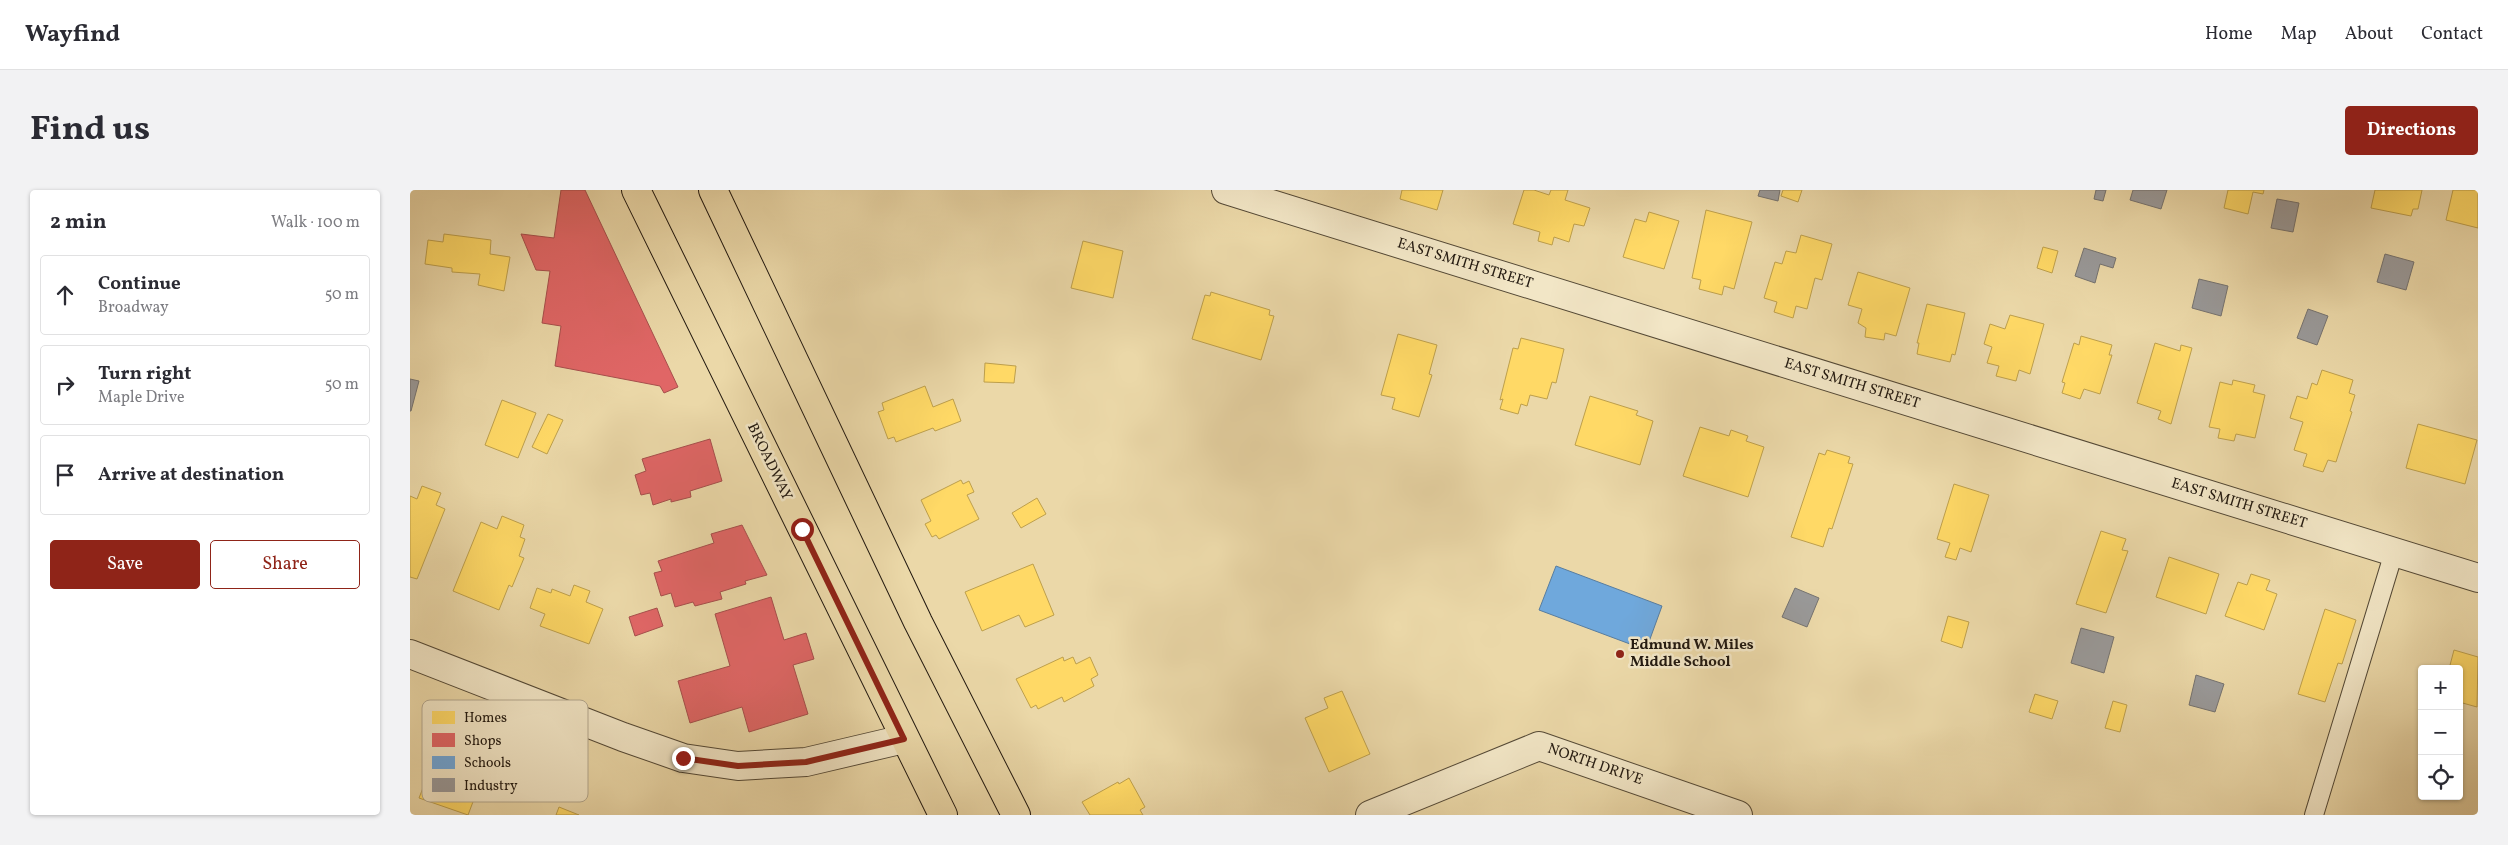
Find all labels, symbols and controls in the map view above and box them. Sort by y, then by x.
text: Wayfind [25,18,120,52]
text: Home [2205,22,2253,47]
text: Map [2281,22,2317,47]
text: About [2345,22,2393,47]
text: Contact [2421,22,2483,47]
text: Find us [30,106,150,154]
button: Directions [2345,106,2478,155]
text: 2 min [50,208,107,237]
text: Walk · 100 m [271,212,360,234]
street label: EAST SMITH STREET [1394,233,1536,295]
text: Continue [98,271,181,297]
icon: ahead [51,281,79,309]
text: 50 m [325,284,359,306]
text: Broadway [98,297,169,319]
street label: EAST SMITH STREET [1781,353,1923,415]
text: Turn right [98,361,191,387]
icon: right [51,371,79,399]
text: 50 m [325,374,359,396]
text: Maple Drive [98,387,185,409]
street label: BROADWAY [741,420,797,505]
icon: arrive [51,461,79,489]
text: Arrive at destination [98,462,284,488]
street label: EAST SMITH STREET [2168,473,2310,535]
route start [791,518,814,541]
button: Save [50,540,200,589]
button: Share [210,540,360,589]
place label: Edmund W. Miles Middle School [1630,635,1754,673]
marker: Edmund W. Miles Middle School [1614,648,1626,660]
map controls [2418,665,2463,800]
button: + [2418,665,2463,710]
legend [422,700,588,802]
text: Homes [464,709,507,728]
button: − [2418,710,2463,755]
text: Shops [464,732,502,751]
street label: NORTH DRIVE [1544,739,1646,791]
route end [672,747,695,770]
text: Schools [464,754,511,773]
button: locate [2418,755,2463,800]
text: Industry [464,777,518,796]

